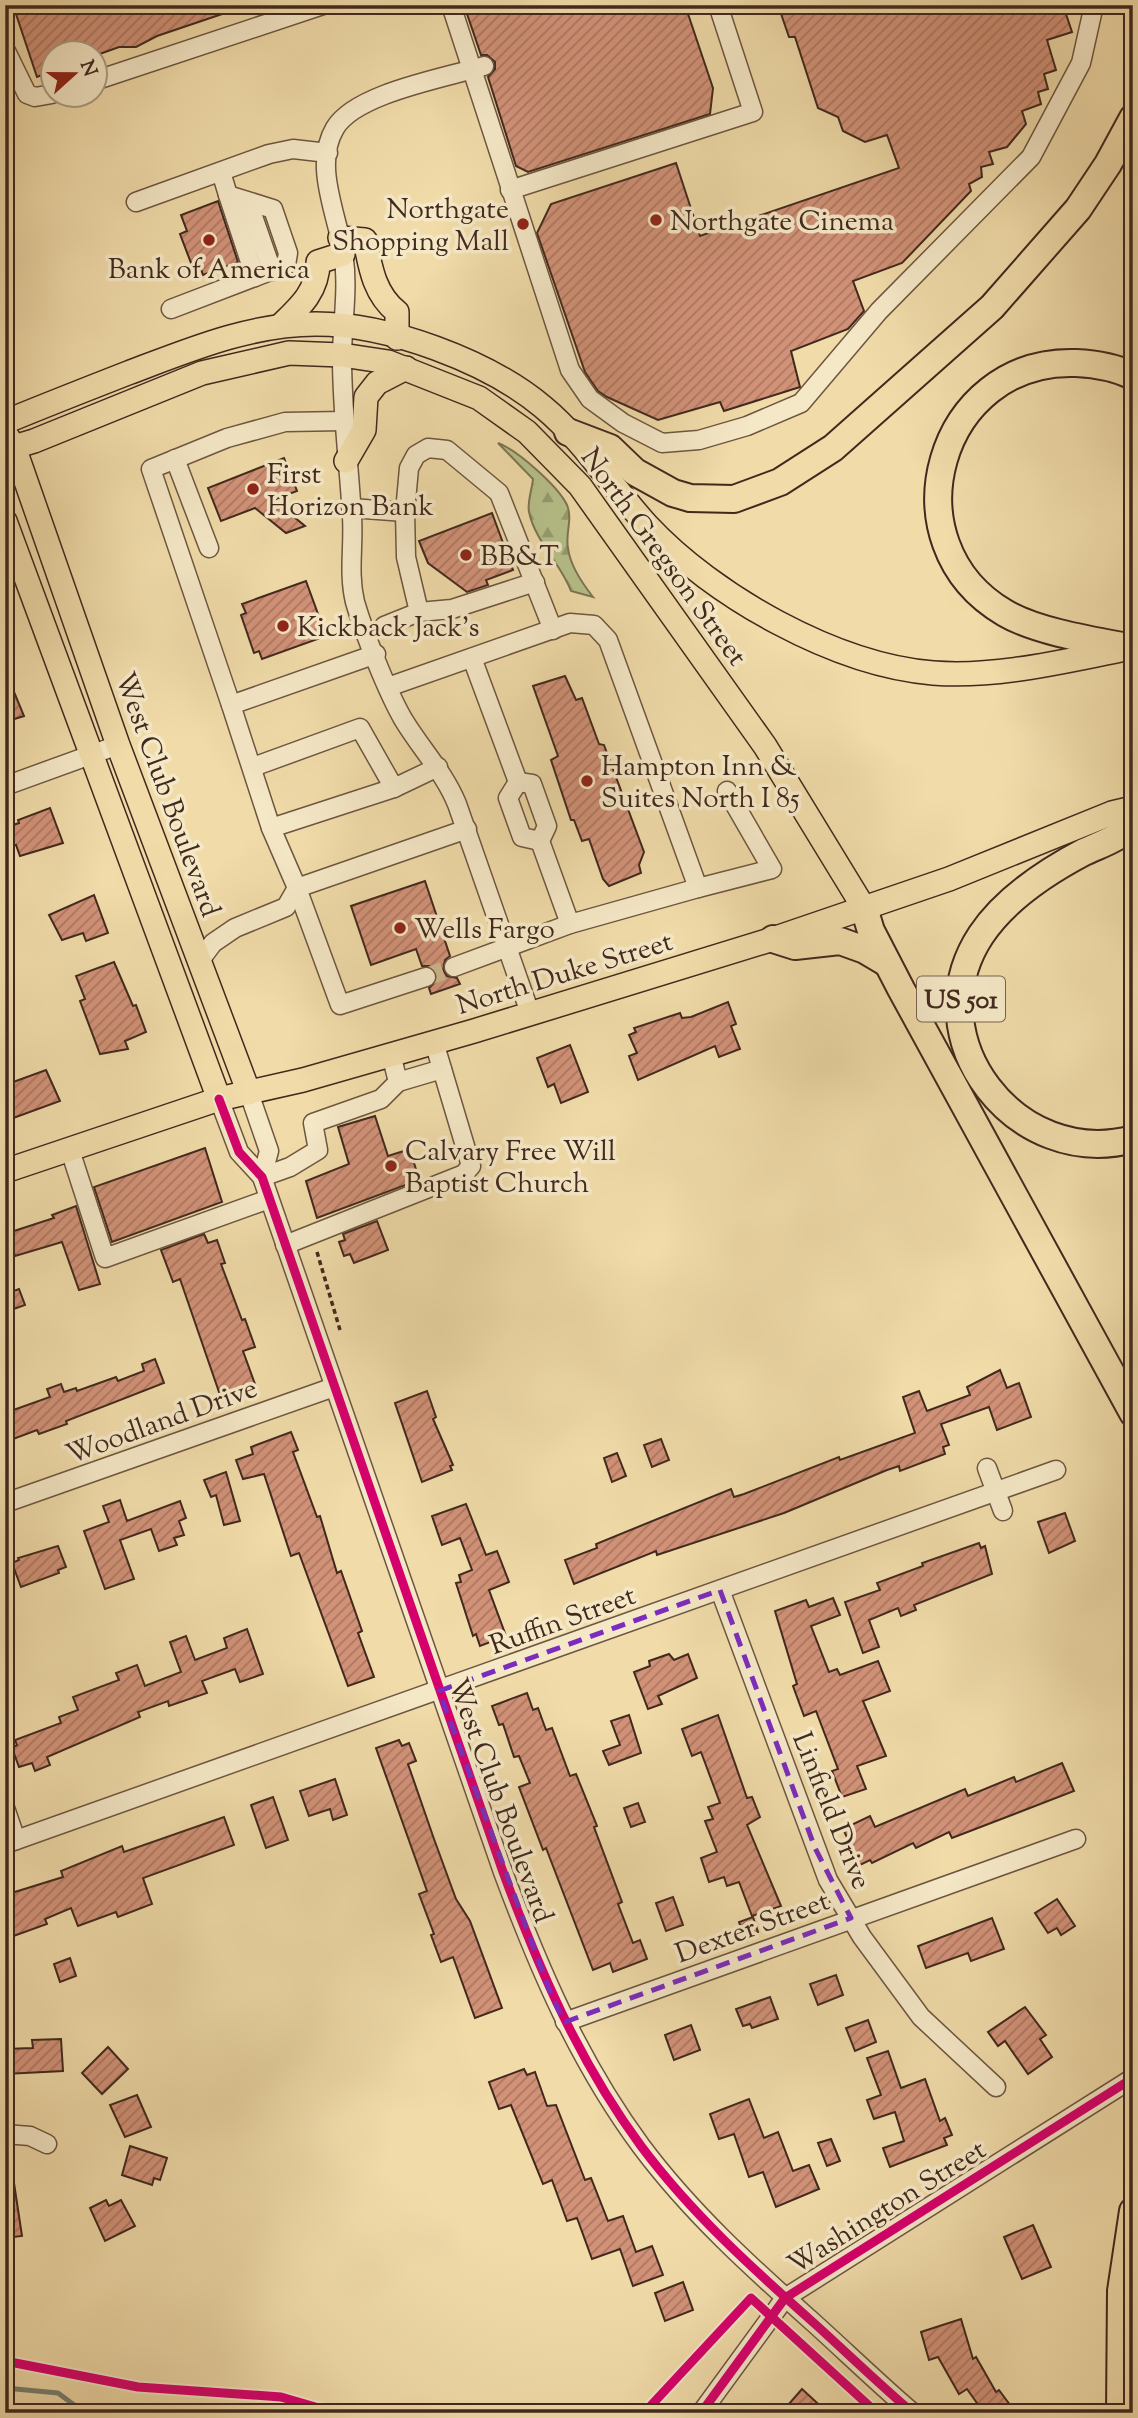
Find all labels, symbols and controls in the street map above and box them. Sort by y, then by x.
north arrow [38,38,108,108]
text: N [72,57,103,81]
place label: Northgate Shopping Mall [332,191,509,263]
place label: Northgate Cinema [670,203,894,243]
marker: Northgate Cinema [648,212,664,228]
marker: Northgate Shopping Mall [515,216,531,232]
marker: Bank of America [201,232,217,248]
place label: Bank of America [108,251,310,291]
street label: North Gregson Street [570,440,756,675]
place label: First Horizon Bank [267,456,434,528]
marker: First Horizon Bank [245,481,261,497]
place label: BB&T [480,538,559,578]
marker: BB&T [458,547,474,563]
place label: Kickback Jack's [297,609,480,649]
marker: Kickback Jack's [275,618,291,634]
street label: West Club Boulevard [103,667,229,923]
place label: Hampton Inn & Suites North I 85 [601,748,800,820]
marker: Hampton Inn & Suites North I 85 [579,773,595,789]
place label: Wells Fargo [414,911,555,951]
marker: Wells Fargo [392,920,408,936]
street label: North Duke Street [452,923,678,1027]
road number: US 501 [917,976,1005,1022]
place label: Calvary Free Will Baptist Church [405,1133,616,1205]
marker: Calvary Free Will Baptist Church [383,1158,399,1174]
street label: Woodland Drive [61,1370,263,1476]
street label: Ruffin Street [484,1577,642,1667]
street label: West Club Boulevard [436,1673,562,1929]
street label: Linfield Drive [781,1727,880,1896]
street label: Dexter Street [670,1882,836,1975]
street label: Washington Street [781,2131,995,2286]

